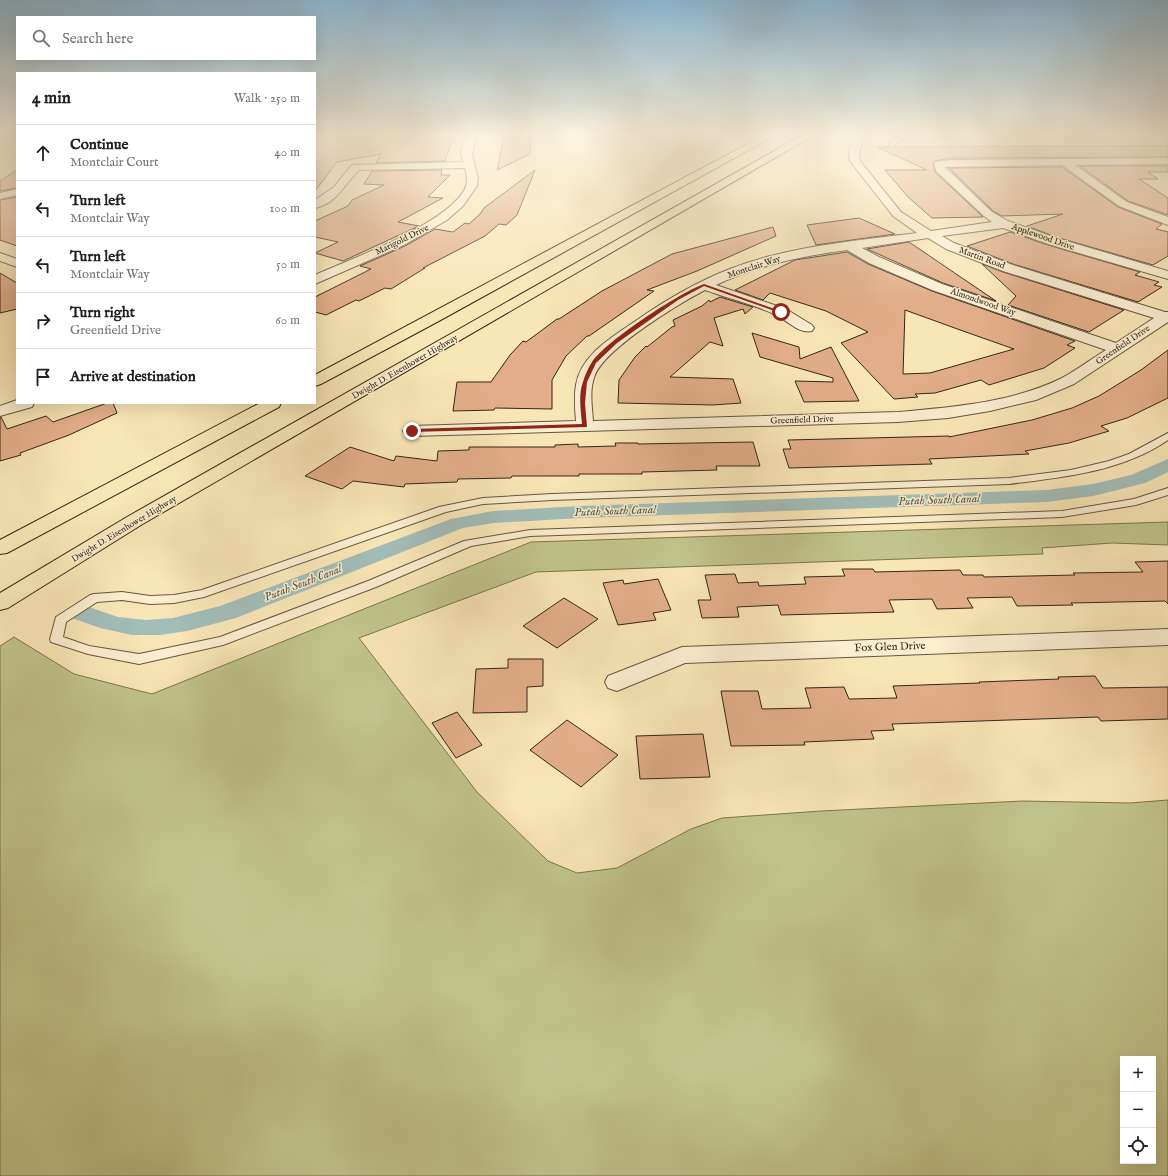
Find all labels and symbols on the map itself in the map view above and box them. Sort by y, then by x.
street label: Applewood Drive [1009,221,1076,253]
street label: Marigold Drive [374,222,430,258]
street label: Martin Road [957,245,1007,271]
street label: Montclair Way [726,253,782,281]
street label: Almondwood Way [948,285,1018,319]
route start [772,303,790,321]
street label: Greenfield Drive [1094,323,1152,367]
street label: Dwight D. Eisenhower Highway [350,332,460,402]
street label: Greenfield Drive [770,413,834,427]
route end [403,422,421,440]
water label: Putah South Canal [898,491,981,509]
street label: Dwight D. Eisenhower Highway [70,493,179,565]
water label: Putah South Canal [574,502,657,520]
water label: Putah South Canal [262,561,345,605]
street label: Fox Glen Drive [854,639,926,655]

